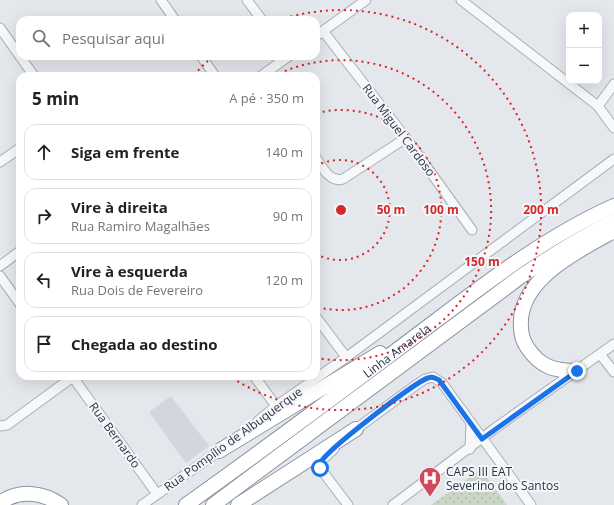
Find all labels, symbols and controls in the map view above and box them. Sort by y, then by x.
map controls [566,12,602,84]
button: + [566,12,602,48]
search box [16,16,320,60]
icon: search [30,27,52,49]
text: Pesquisar aqui [62,28,165,48]
button: − [566,48,602,84]
street label: Rua Miguel Cardoso [359,80,439,180]
text: 5 min [32,87,79,110]
text: A pé · 350 m [229,89,304,107]
icon: ahead [33,141,55,163]
text: Siga em frente [71,142,179,162]
text: 140 m [265,143,303,161]
text: Vire à direita [71,197,168,217]
text: 50 m [377,201,405,218]
text: 100 m [423,201,459,218]
text: 200 m [523,201,559,218]
centre of rings [334,203,348,217]
icon: right [33,205,55,227]
text: 90 m [273,207,303,225]
text: Rua Ramiro Magalhães [71,217,210,235]
text: 150 m [464,253,500,270]
text: Vire à esquerda [71,261,188,281]
icon: left [33,269,55,291]
text: 120 m [265,271,303,289]
text: Rua Dois de Fevereiro [71,281,203,299]
street label: Linha Amarela [359,320,434,381]
icon: arrive [33,333,55,355]
text: Chegada ao destino [71,334,218,354]
route end [568,362,586,380]
street label: Rua Pompílio de Albuquerque [160,383,306,495]
street label: Rua Bernardo [85,399,145,471]
route start [311,459,329,477]
place label: CAPS III EAT Severino dos Santos [446,463,559,494]
hospital icon: CAPS III EAT Severino dos Santos [417,465,443,498]

